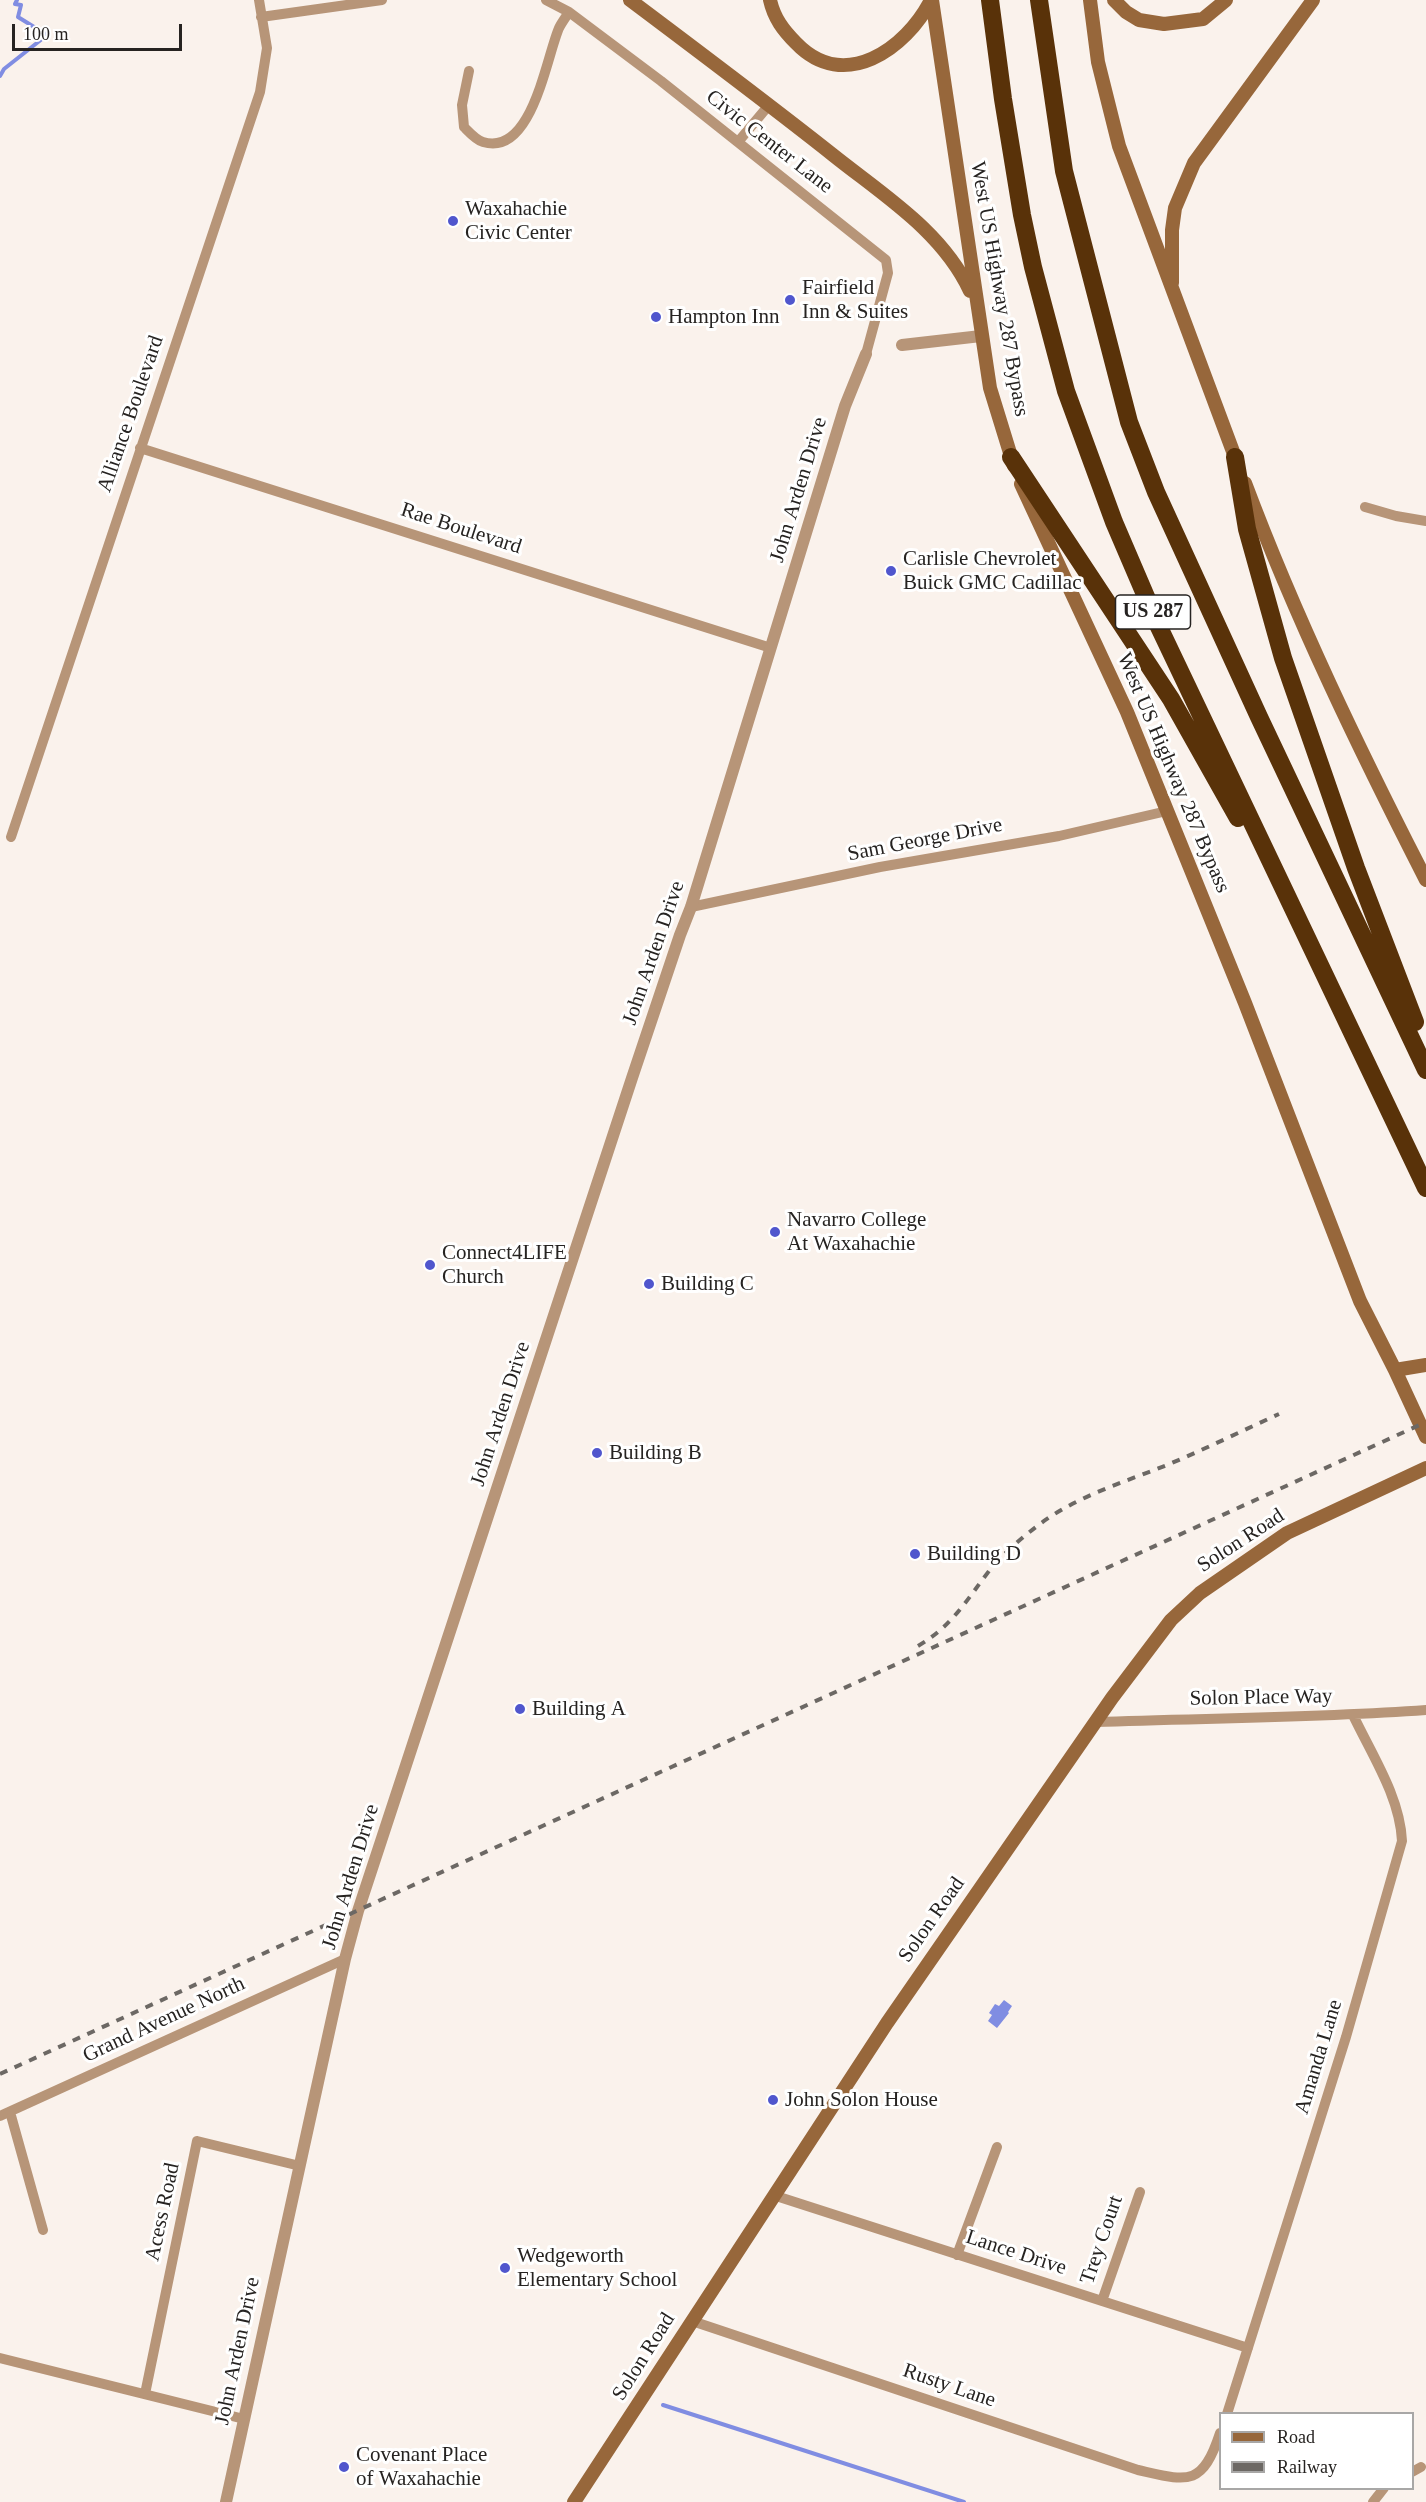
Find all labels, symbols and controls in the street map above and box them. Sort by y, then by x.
scale bar [15,12,184,50]
text: 100 m [23,24,69,44]
street label: Civic Center Lane [701,85,837,199]
street label: West US Highway 287 Bypass [964,160,1034,418]
place label: Waxahachie Civic Center [465,196,572,246]
marker: Waxahachie Civic Center [446,214,460,228]
place label: Fairfield Inn & Suites [802,275,908,325]
marker: Fairfield Inn & Suites [783,293,797,307]
place label: Hampton Inn [668,304,779,330]
marker: Hampton Inn [649,310,663,324]
street label: Alliance Boulevard [92,332,170,496]
street label: John Arden Drive [765,414,833,566]
street label: Rae Boulevard [397,498,525,560]
place label: Carlisle Chevrolet Buick GMC Cadillac [903,546,1081,596]
marker: Carlisle Chevrolet Buick GMC Cadillac [884,564,898,578]
road number: US 287 [1116,595,1190,629]
street label: West US Highway 287 Bypass [1111,649,1235,897]
street label: Sam George Drive [846,813,1004,867]
street label: John Arden Drive [618,878,690,1028]
place label: Navarro College At Waxahachie [787,1207,926,1257]
marker: Navarro College At Waxahachie [768,1225,782,1239]
place label: Connect4LIFE Church [442,1240,567,1290]
marker: Connect4LIFE Church [423,1258,437,1272]
place label: Building C [661,1271,754,1297]
marker: Building C [642,1277,656,1291]
street label: John Arden Drive [466,1339,536,1489]
place label: Building B [609,1440,702,1466]
marker: Building B [590,1446,604,1460]
street label: Solon Road [1193,1504,1289,1578]
place label: Building D [927,1541,1021,1567]
marker: Building D [908,1547,922,1561]
street label: Solon Place Way [1189,1684,1333,1712]
place label: Building A [532,1696,626,1722]
marker: Building A [513,1702,527,1716]
street label: John Arden Drive [317,1801,385,1953]
street label: Solon Road [893,1872,971,1968]
street label: Grand Avenue North [79,1971,249,2069]
street label: Amanda Lane [1290,1997,1348,2117]
place label: John Solon House [785,2087,938,2113]
marker: John Solon House [766,2093,780,2107]
street label: Acess Road [140,2161,186,2263]
street label: Trey Court [1075,2192,1129,2288]
street label: Lance Drive [962,2225,1070,2281]
place label: Wedgeworth Elementary School [517,2243,677,2293]
marker: Wedgeworth Elementary School [498,2261,512,2275]
street label: John Arden Drive [210,2275,266,2427]
street label: Solon Road [607,2309,681,2405]
street label: Rusty Lane [899,2358,999,2414]
legend [1219,2412,1414,2490]
text: Road [1277,2427,1315,2447]
place label: Covenant Place of Waxahachie [356,2442,487,2492]
text: Railway [1277,2457,1337,2477]
marker: Covenant Place of Waxahachie [337,2460,351,2474]

